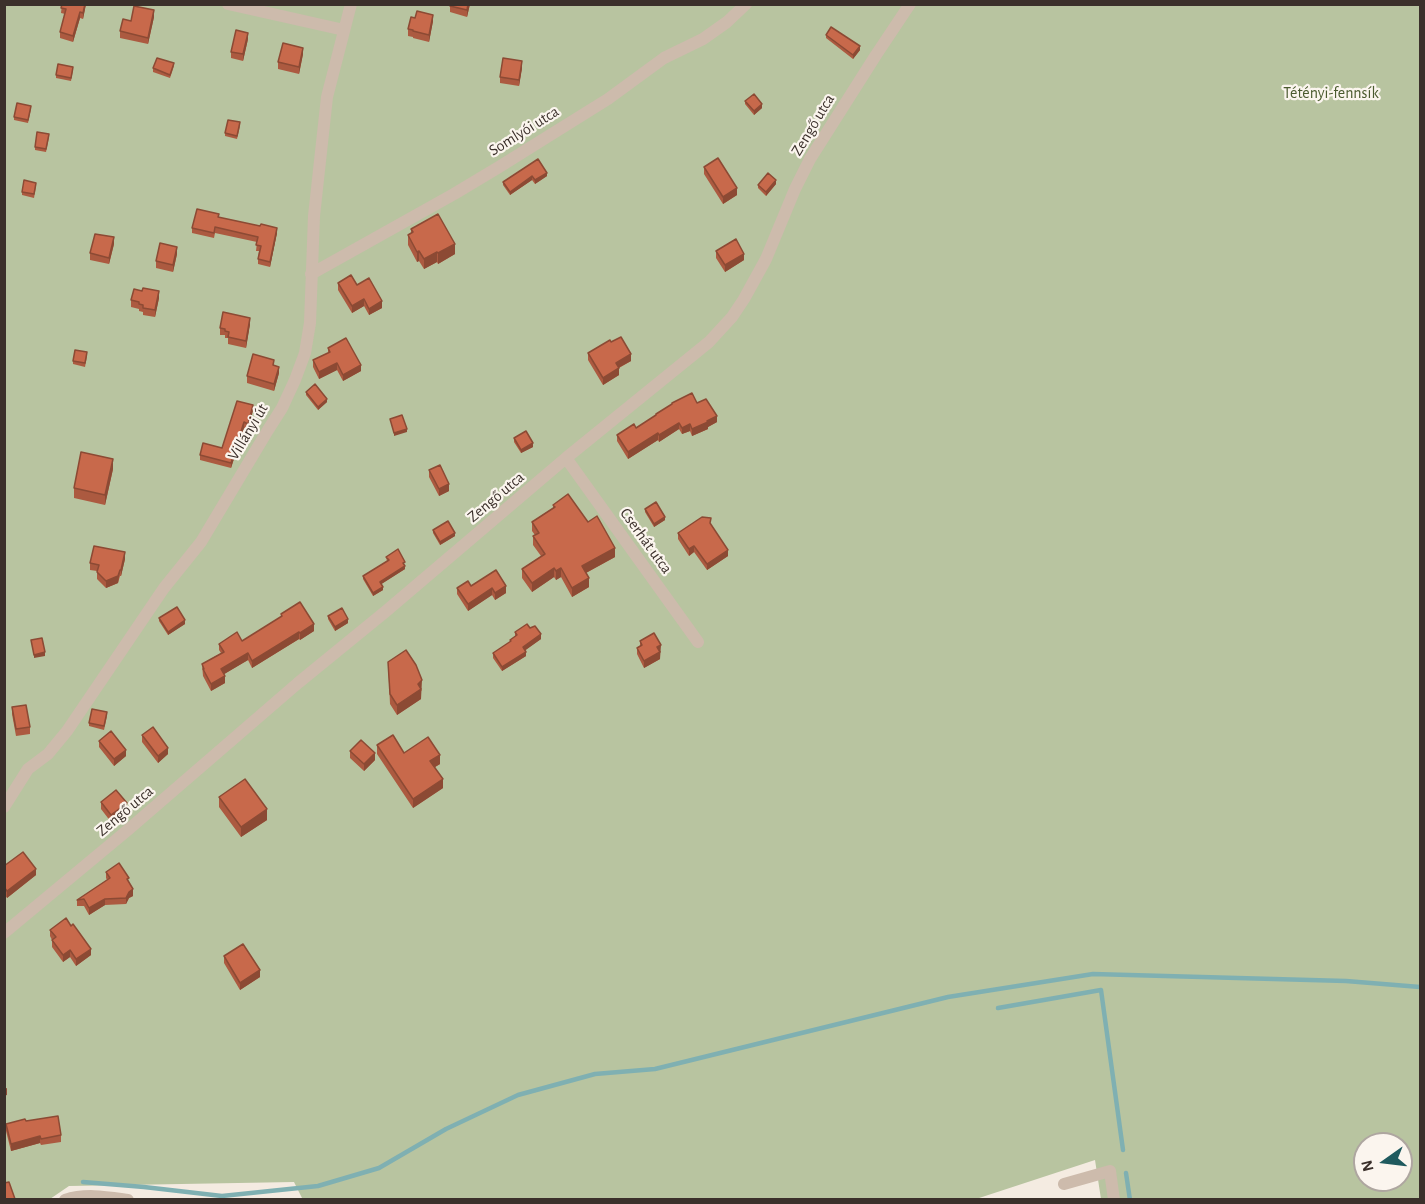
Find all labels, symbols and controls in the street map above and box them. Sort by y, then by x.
park label: Tétényi-fennsík [1283,83,1379,103]
street label: Zengő utca [787,91,839,159]
street label: Somlyói utca [485,102,563,160]
street label: Villányi út [224,400,272,464]
street label: Zengő utca [464,468,528,526]
street label: Cserhát utca [616,504,676,578]
street label: Zengő utca [93,782,157,840]
north arrow [1353,1132,1413,1192]
text: N [1358,1159,1377,1173]

